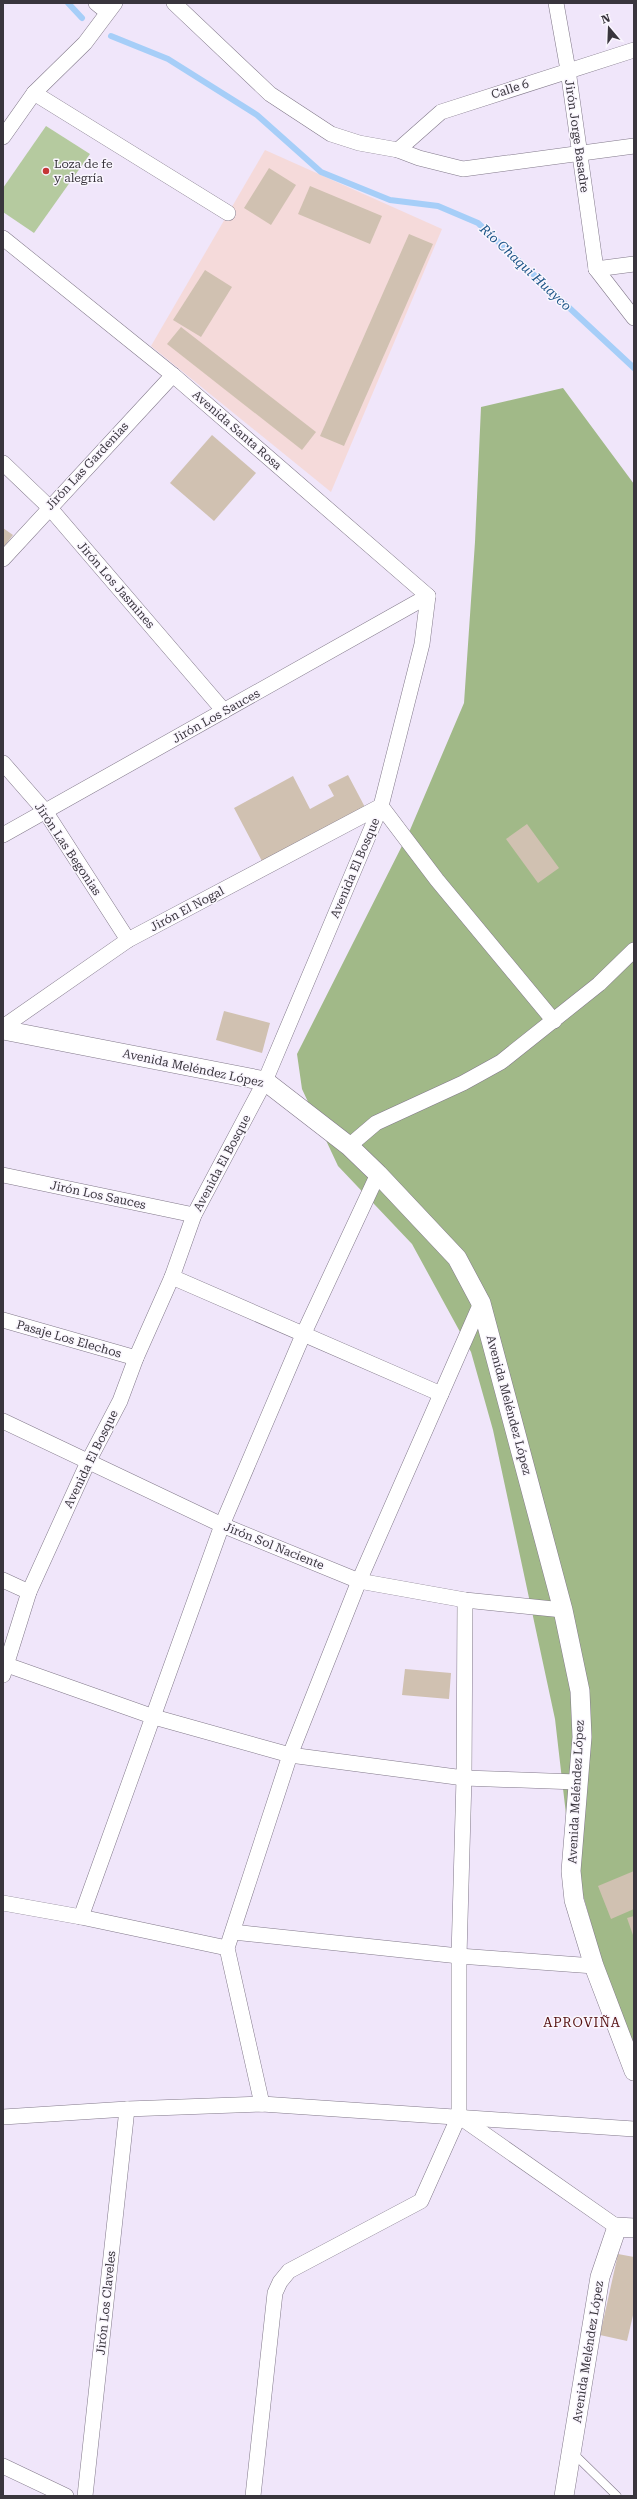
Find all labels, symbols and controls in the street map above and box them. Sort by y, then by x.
north arrow [589,8,629,48]
text: N [600,11,613,27]
street label: Calle 6 [489,76,531,102]
street label: Jirón Jorge Basadre [562,79,592,194]
place label: Loza de fe y alegría [54,157,113,185]
marker: Loza de fe y alegría [41,166,51,176]
water label: Río Chaqui Huayco [476,221,574,314]
street label: Avenida Santa Rosa [190,387,285,473]
street label: Jirón Las Gardenias [43,419,132,513]
street label: Jirón Los Jasmines [74,539,158,632]
street label: Jirón Los Sauces [170,686,262,746]
street label: Jirón Las Begonias [32,800,104,898]
street label: Avenida El Bosque [328,815,383,920]
street label: Jirón El Nogal [148,884,227,934]
street label: Avenida Meléndez López [121,1046,265,1090]
street label: Avenida El Bosque [191,1112,254,1214]
street label: Jirón Los Sauces [49,1178,147,1212]
street label: Pasaje Los Elechos [15,1317,123,1361]
street label: Avenida Meléndez López [484,1334,534,1477]
street label: Avenida El Bosque [61,1407,121,1510]
street label: Jirón Sol Naciente [222,1519,327,1573]
street label: Avenida Meléndez López [565,1720,587,1864]
district label: APROVIÑA [543,2014,621,2030]
street label: Jirón Los Claveles [94,2250,118,2356]
street label: Avenida Meléndez López [570,2280,606,2424]

